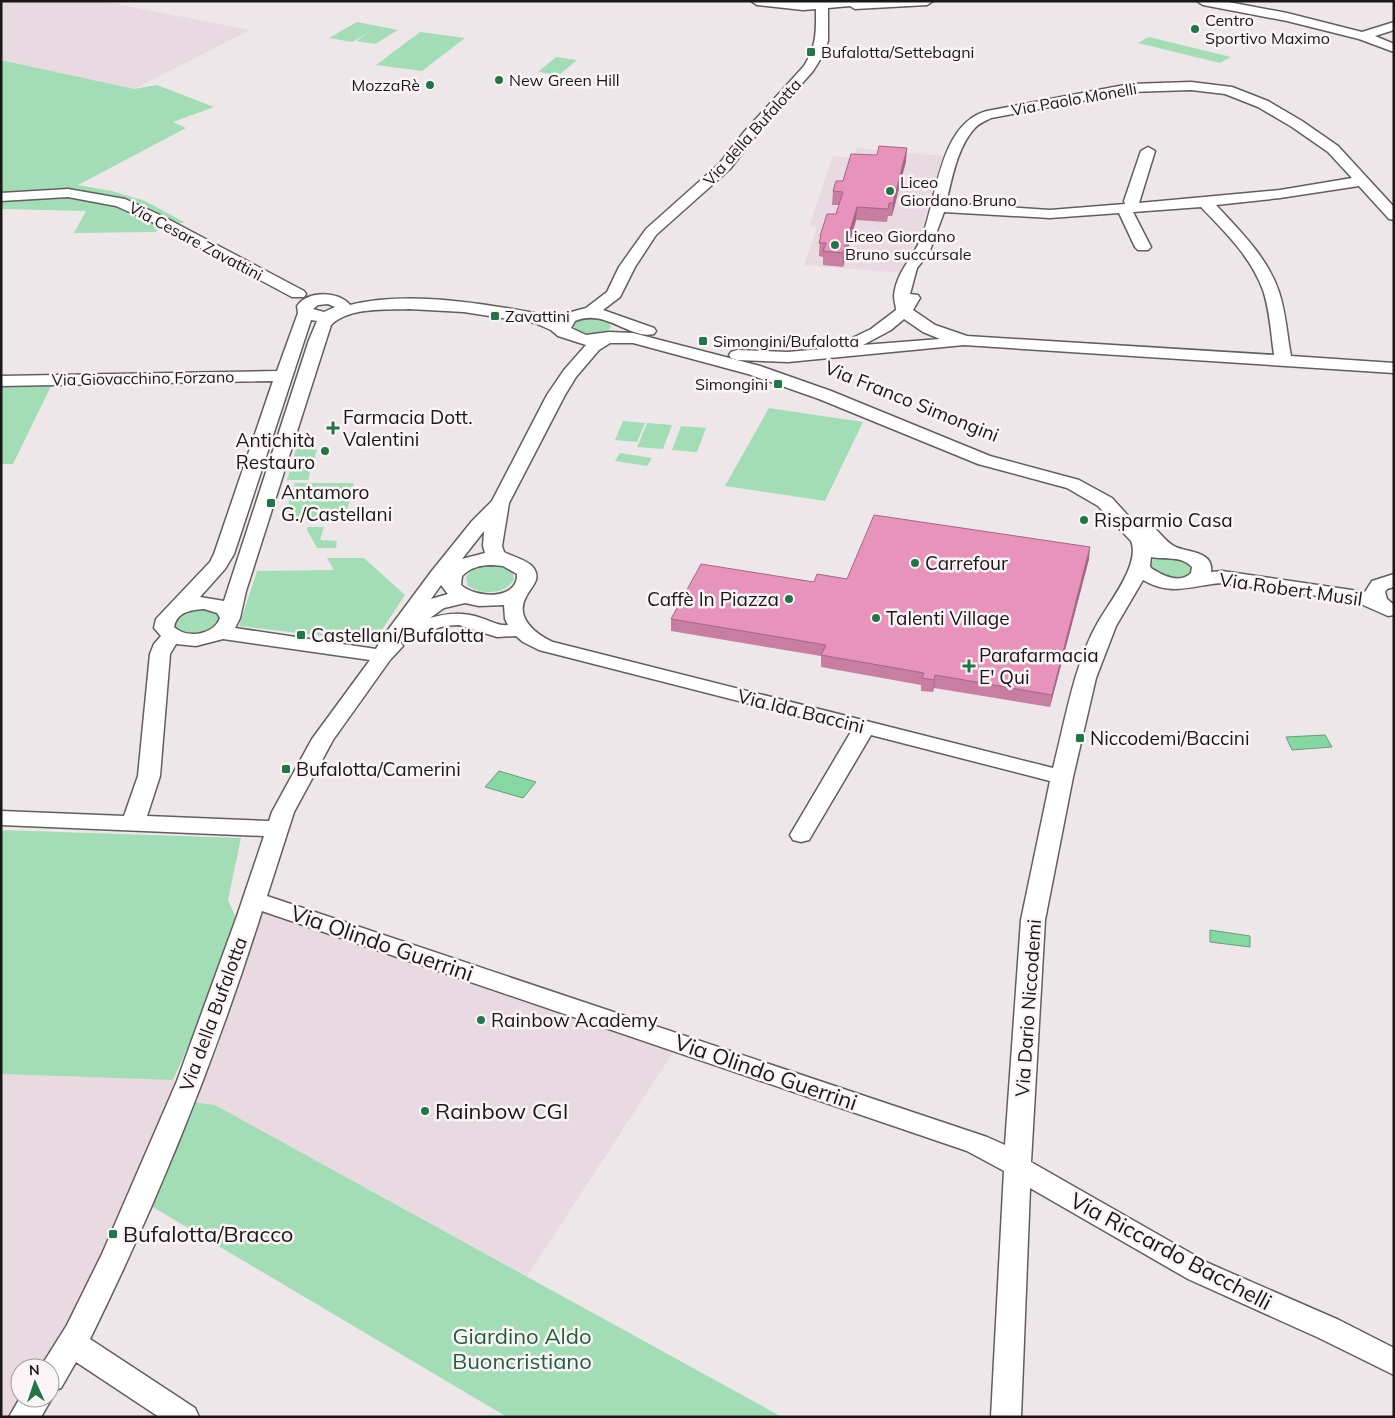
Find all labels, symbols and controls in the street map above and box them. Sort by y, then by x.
place label: Centro Sportivo Maximo [1205,10,1330,48]
marker: Centro Sportivo Maximo [1189,23,1201,35]
place label: Bufalotta/Settebagni [821,42,974,62]
marker: Bufalotta/Settebagni [805,46,817,58]
place label: New Green Hill [509,70,620,90]
marker: New Green Hill [493,74,505,86]
street label: Via della Bufalotta [699,74,805,190]
place label: MozzaRè [352,75,420,95]
street label: Via Paolo Monelli [1010,78,1138,120]
marker: MozzaRè [424,79,436,91]
place label: Liceo Giordano Bruno [900,172,1017,210]
marker: Liceo Giordano Bruno [884,185,896,197]
street label: Via Cesare Zavattini [126,197,266,285]
place label: Liceo Giordano Bruno succursale [845,226,971,264]
marker: Liceo Giordano Bruno succursale [829,239,841,251]
place label: Zavattini [505,306,570,326]
marker: Zavattini [489,310,501,322]
place label: Simongini/Bufalotta [713,331,859,351]
marker: Simongini/Bufalotta [697,335,709,347]
street label: Via Franco Simongini [821,355,1003,447]
street label: Via Giovacchino Forzano [51,366,235,390]
place label: Simongini [695,374,768,394]
marker: Simongini [772,378,784,390]
place label: Farmacia Dott. Valentini [343,405,473,451]
marker: Farmacia Dott. Valentini [327,422,339,434]
place label: Antichità Restauro [236,428,315,474]
marker: Antichità Restauro [319,445,331,457]
place label: Antamoro G./Castellani [281,480,392,526]
marker: Antamoro G./Castellani [265,497,277,509]
place label: Risparmio Casa [1094,508,1233,532]
marker: Risparmio Casa [1078,514,1090,526]
place label: Carrefour [925,551,1008,575]
marker: Carrefour [909,557,921,569]
street label: Via Robert Musil [1218,567,1364,611]
place label: Caffè In Piazza [647,587,779,611]
marker: Caffè In Piazza [783,593,795,605]
place label: Talenti Village [886,606,1010,630]
marker: Talenti Village [870,612,882,624]
place label: Castellani/Bufalotta [311,623,484,647]
marker: Castellani/Bufalotta [295,629,307,641]
place label: Parafarmacia E' Qui [979,643,1099,689]
marker: Parafarmacia E' Qui [963,660,975,672]
street label: Via Ida Baccini [735,684,867,738]
place label: Niccodemi/Baccini [1090,726,1250,750]
marker: Niccodemi/Baccini [1074,732,1086,744]
place label: Bufalotta/Camerini [296,757,461,781]
marker: Bufalotta/Camerini [280,763,292,775]
street label: Via Olindo Guerrini [287,899,477,987]
street label: Via Dario Niccodemi [1010,918,1046,1098]
street label: Via della Bufalotta [174,933,252,1095]
place label: Rainbow Academy [491,1008,658,1032]
marker: Rainbow Academy [475,1014,487,1026]
street label: Via Olindo Guerrini [671,1028,861,1116]
place label: Rainbow CGI [435,1097,568,1125]
marker: Rainbow CGI [419,1105,431,1117]
street label: Via Riccardo Bacchelli [1065,1186,1277,1316]
place label: Bufalotta/Bracco [123,1220,293,1248]
marker: Bufalotta/Bracco [107,1228,119,1240]
park label: Giardino Aldo Buoncristiano [452,1322,592,1375]
north arrow [10,1358,60,1408]
text: N [29,1361,40,1379]

